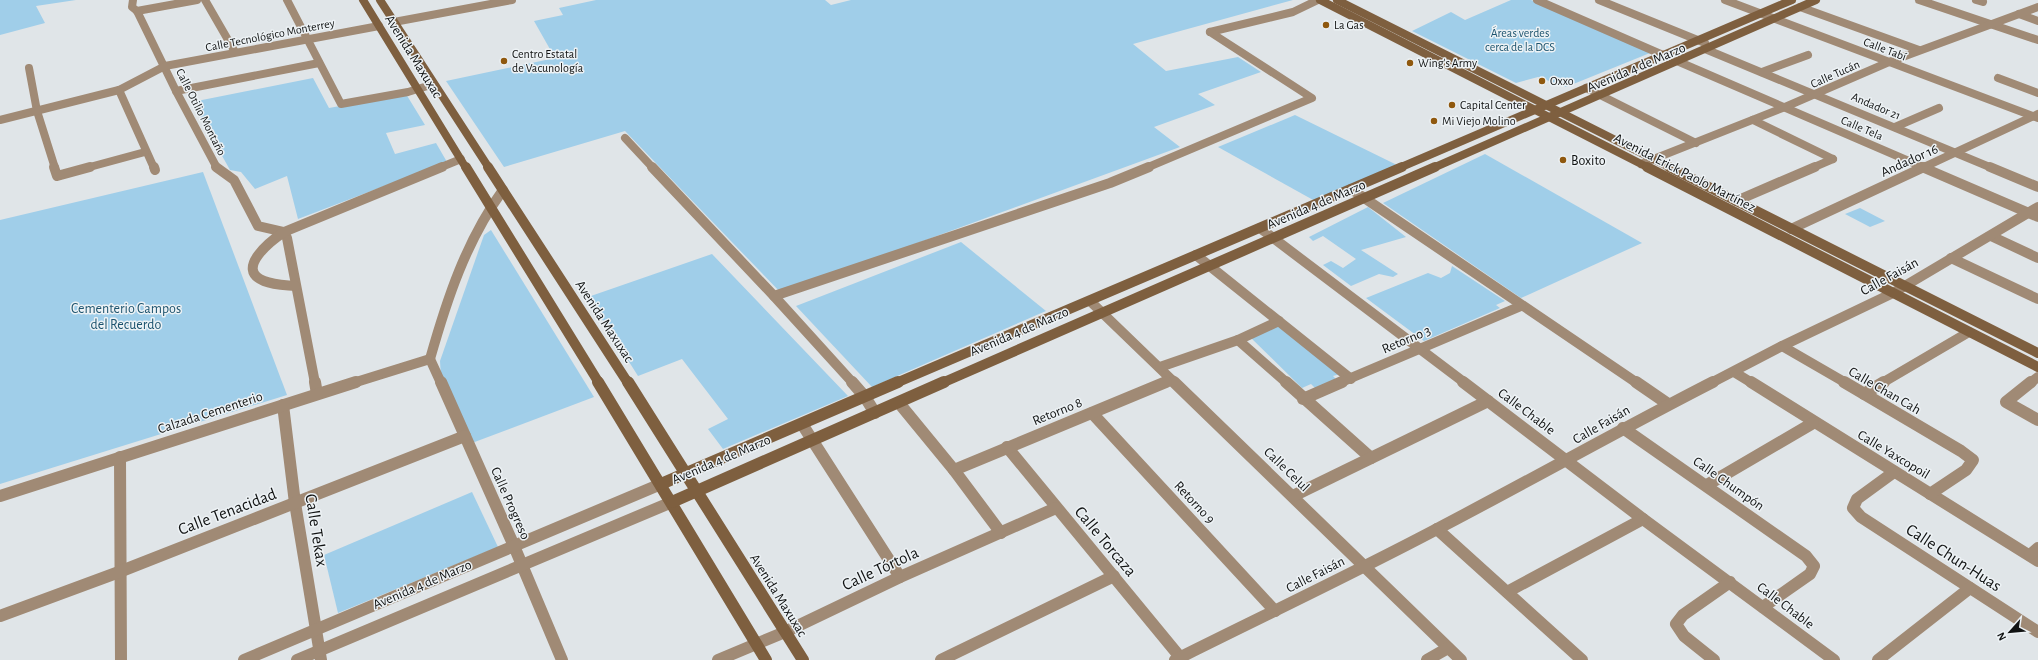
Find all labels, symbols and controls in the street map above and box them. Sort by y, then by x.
street label: Avenida Maxuxac [382,13,445,101]
street label: Calle Tecnológico Monterrey [204,17,336,54]
place label: La Gas [1334,19,1364,31]
marker: La Gas [1321,20,1331,30]
park label: Áreas verdes cerca de la DCS [1485,26,1555,53]
street label: Calle Tabí [1862,35,1908,63]
street label: Avenida 4 de Marzo [1585,41,1688,95]
place label: Centro Estatal de Vacunología [512,48,584,74]
marker: Centro Estatal de Vacunología [499,56,509,66]
place label: Wing's Army [1418,57,1477,70]
marker: Wing's Army [1405,58,1415,68]
street label: Calle Tucán [1809,58,1861,90]
street label: Calle Otilio Montaño [174,67,228,158]
place label: Oxxo [1550,75,1574,87]
marker: Oxxo [1537,76,1547,86]
street label: Andador 21 [1850,90,1902,122]
place label: Capital Center [1460,99,1526,111]
marker: Capital Center [1447,100,1457,110]
street label: Calle Tela [1839,114,1885,142]
place label: Mi Viejo Molino [1442,115,1516,128]
marker: Mi Viejo Molino [1429,116,1439,126]
street label: Avenida Erick Paolo Martínez [1611,131,1758,215]
street label: Andador 16 [1879,142,1940,180]
place label: Boxito [1571,154,1606,168]
marker: Boxito [1558,155,1568,165]
street label: Avenida 4 de Marzo [1265,178,1368,232]
street label: Calle Faisán [1858,255,1921,298]
street label: Avenida Maxuxac [572,278,636,366]
park label: Cementerio Campos del Recuerdo [71,302,181,332]
street label: Avenida 4 de Marzo [968,305,1071,359]
street label: Retorno 3 [1380,323,1433,356]
street label: Calle Chan Cah [1846,365,1923,417]
street label: Calle Chable [1495,386,1558,438]
street label: Calzada Cementerio [156,389,265,436]
street label: Retorno 8 [1031,396,1084,428]
street label: Calle Faisán [1570,403,1633,447]
street label: Calle Yaxcopoil [1855,428,1932,482]
street label: Avenida 4 de Marzo [670,433,773,487]
street label: Calle Celul [1261,445,1312,495]
street label: Calle Chumpón [1690,454,1767,513]
street label: Calle Progreso [488,465,532,542]
street label: Retorno 9 [1171,479,1217,527]
street label: Calle Tenacidad [176,485,279,538]
street label: Calle Tekax [302,492,331,568]
street label: Calle Torcaza [1072,503,1140,580]
street label: Calle Chun-Huas [1903,520,2004,594]
street label: Calle Tórtola [839,543,921,594]
street label: Avenida Maxuxac [747,552,810,640]
street label: Calle Faisán [1284,554,1347,596]
street label: Avenida 4 de Marzo [371,558,474,612]
street label: Calle Chable [1754,580,1817,632]
north arrow [1990,612,2030,652]
text: N [1995,630,2008,642]

